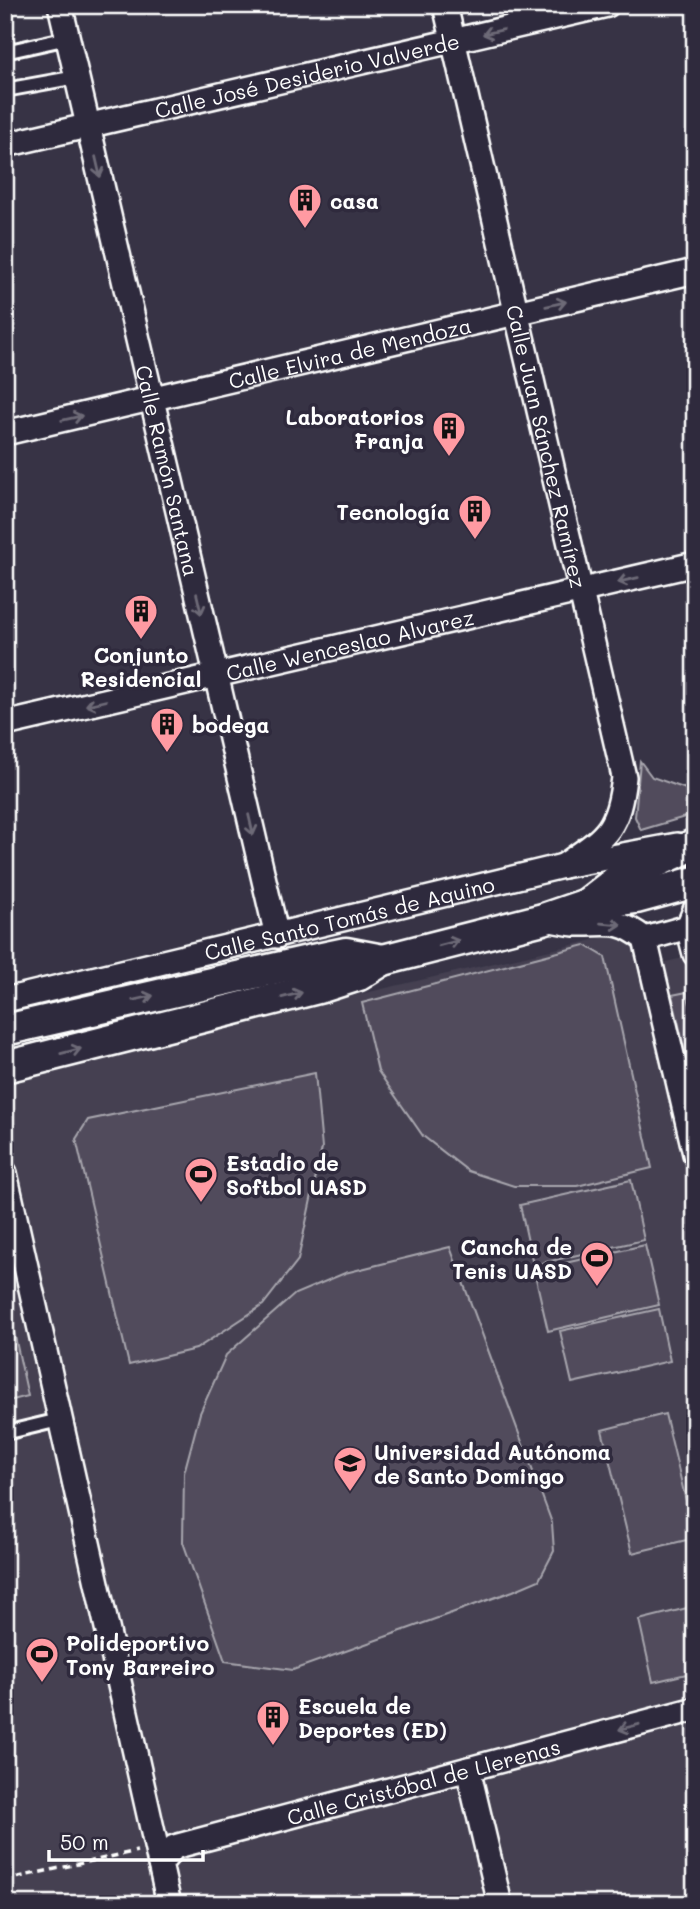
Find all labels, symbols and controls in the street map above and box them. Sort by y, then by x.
street label: Calle José Desiderio Valverde [152,26,462,123]
one-way arrow [482,26,505,39]
one-way arrow [92,155,105,178]
building icon: casa [286,181,324,230]
place label: casa [330,187,379,214]
one-way arrow [544,297,566,310]
street label: Calle Juan Sánchez Ramírez [501,302,593,591]
street label: Calle Elvira de Mendoza [226,311,474,394]
street label: Calle Ramón Santana [131,362,206,579]
place label: Laboratorios Franja [286,403,424,454]
building icon: Laboratorios Franja [430,409,468,458]
one-way arrow [60,411,83,424]
building icon: Tecnología [456,492,494,541]
place label: Tecnología [337,498,450,525]
one-way arrow [617,573,640,587]
building icon: Conjunto Residencial [122,592,160,641]
one-way arrow [194,592,207,614]
street label: Calle Wenceslao Alvarez [223,602,477,686]
place label: Conjunto Residencial [81,641,201,692]
one-way arrow [85,697,108,710]
building icon: bodega [148,705,186,754]
place label: bodega [192,711,269,738]
one-way arrow [245,813,258,836]
street label: Calle Santo Tomás de Aquino [201,869,497,965]
one-way arrow [599,918,622,931]
one-way arrow [438,936,460,949]
one-way arrow [280,988,303,1001]
one-way arrow [132,991,154,1004]
one-way arrow [60,1044,82,1057]
place label: Estadio de Softbol UASD [226,1149,367,1200]
sports icon: Estadio de Softbol UASD [182,1155,220,1204]
place label: Cancha de Tenis UASD [452,1233,572,1284]
sports icon: Cancha de Tenis UASD [578,1239,616,1288]
place label: Universidad Autónoma de Santo Domingo [374,1438,611,1489]
school or university icon: Universidad Autónoma de Santo Domingo [331,1444,369,1493]
place label: Polideportivo Tony Barreiro [66,1629,215,1681]
sports icon: Polideportivo Tony Barreiro [23,1635,61,1684]
place label: Escuela de Deportes (ED) [298,1692,447,1743]
building icon: Escuela de Deportes (ED) [254,1698,292,1747]
one-way arrow [618,1721,641,1734]
street label: Calle Cristóbal de Llerenas [284,1732,563,1830]
scale bar [49,1818,203,1862]
text: 50 m [60,1828,109,1855]

